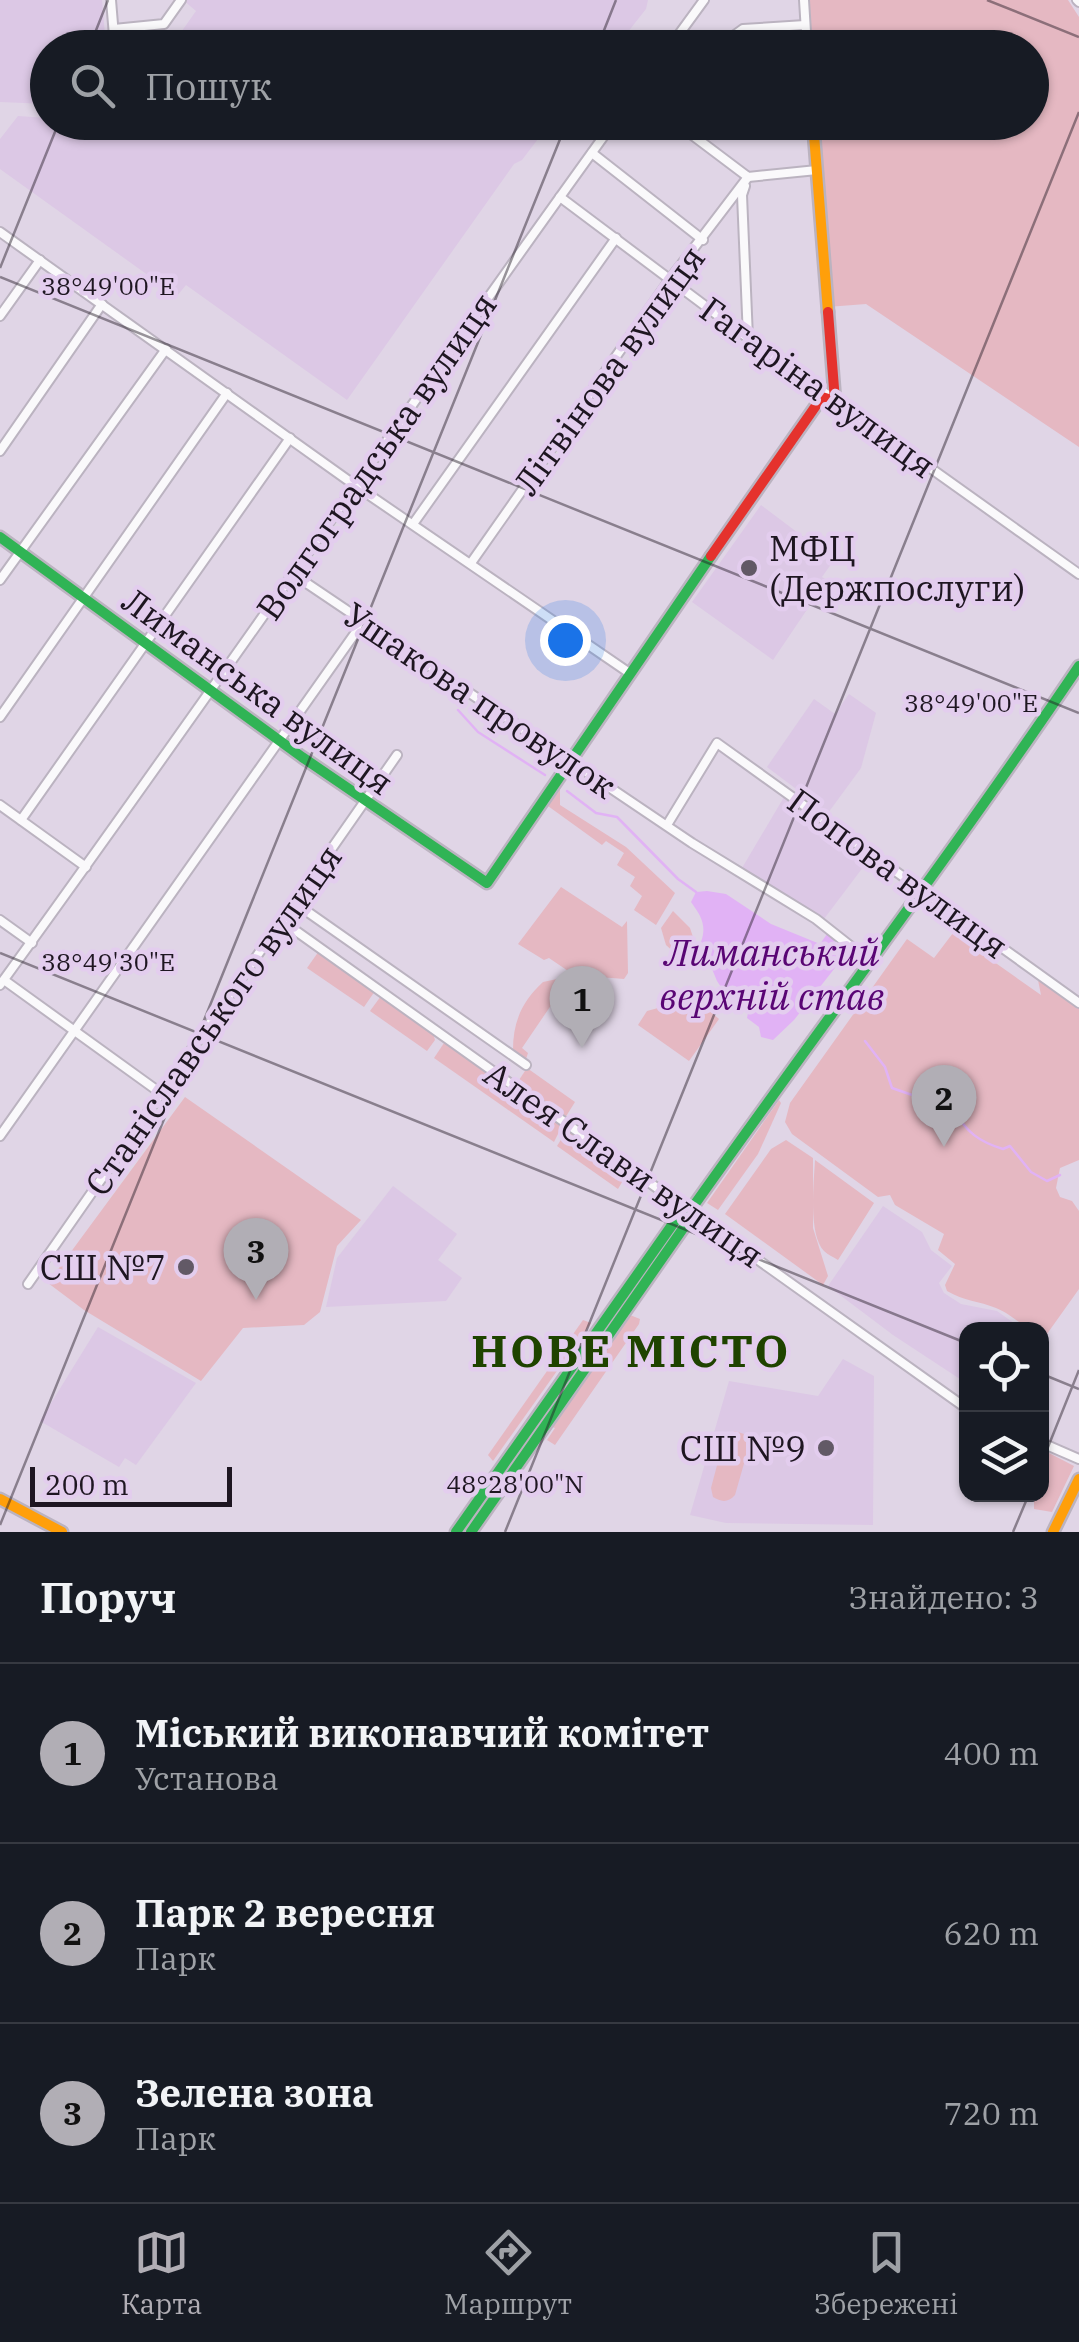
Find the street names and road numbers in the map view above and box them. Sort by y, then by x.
street label: Літвінова вулиця [503,236,715,504]
street label: Волгоградська вулиця [246,283,506,629]
street label: Гагаріна вулиця [691,286,945,488]
street label: Лиманська вулиця [113,577,403,805]
street label: Ушакова провулок [335,592,625,808]
street label: Попова вулиця [779,778,1017,968]
street label: Станіславського вулиця [74,836,352,1204]
street label: Алея Слави вулиця [475,1050,773,1278]

